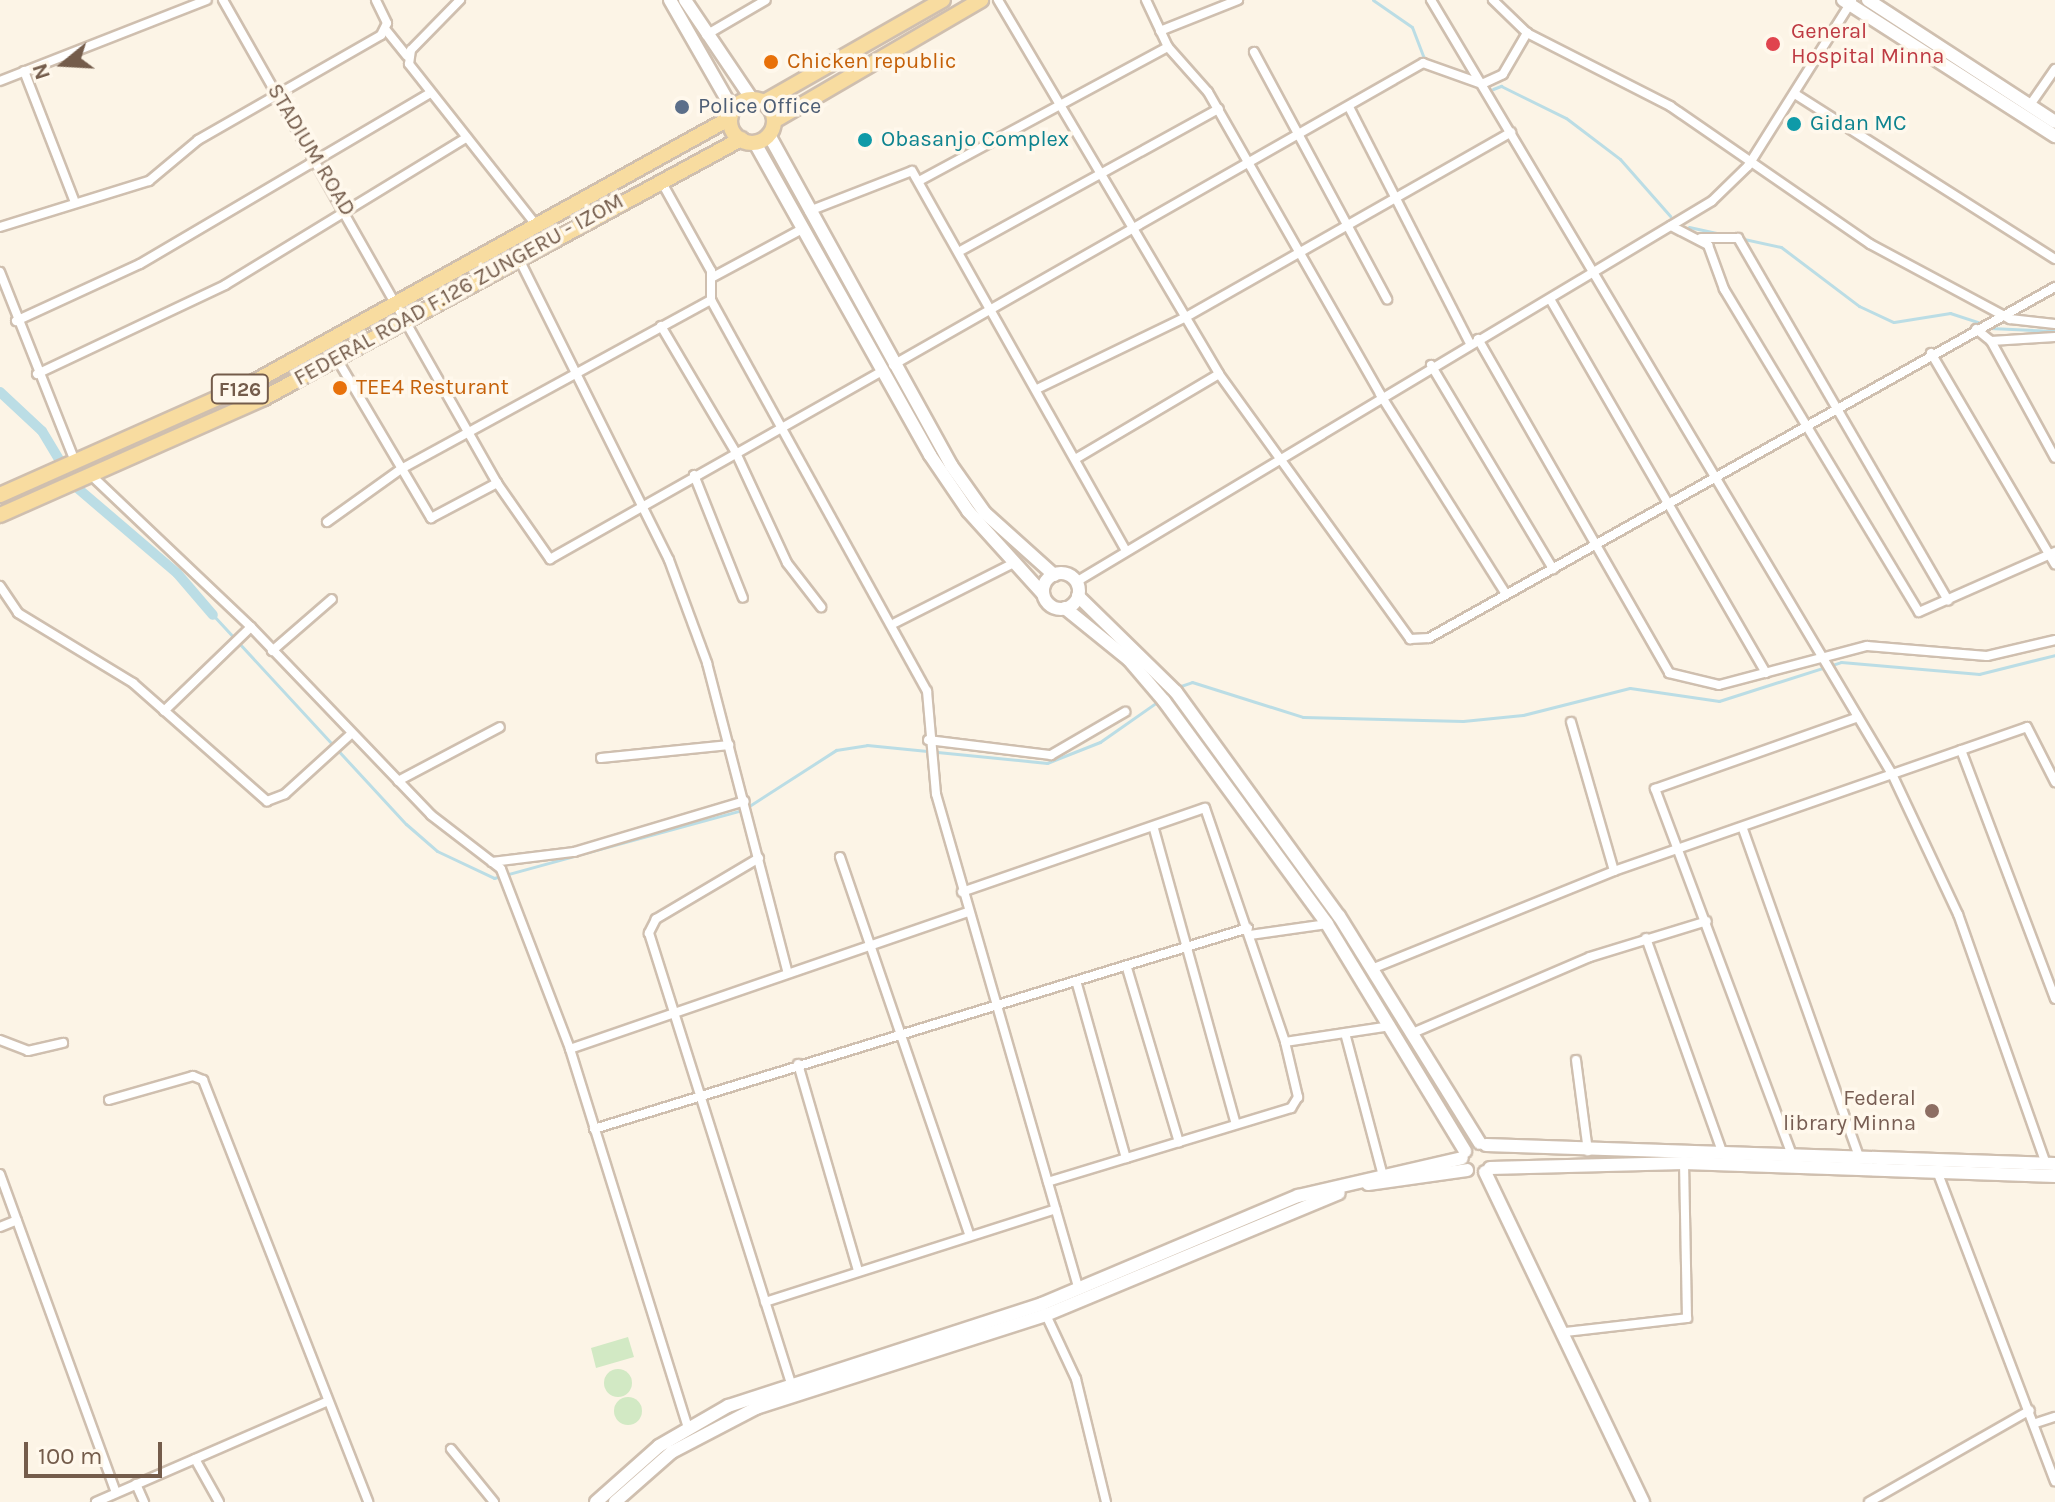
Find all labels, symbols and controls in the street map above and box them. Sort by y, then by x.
place label: General Hospital Minna [1791,18,1944,70]
north arrow [24,24,104,104]
marker: General Hospital Minna [1762,33,1784,55]
place label: Chicken republic [787,49,956,75]
marker: Chicken republic [762,53,780,71]
text: N [26,60,56,83]
street label: STADIUM ROAD [261,79,361,221]
place label: Police Office [698,94,821,120]
marker: Police Office [673,98,691,116]
place label: Gidan MC [1810,111,1906,137]
marker: Gidan MC [1785,115,1803,133]
place label: Obasanjo Complex [881,127,1069,153]
marker: Obasanjo Complex [856,131,874,149]
street label: FEDERAL ROAD F.126 ZUNGERU - IZOM [290,188,628,392]
road number: F126 [210,373,270,405]
place label: TEE4 Resturant [356,375,509,401]
marker: TEE4 Resturant [331,379,349,397]
place label: Federal library Minna [1783,1085,1916,1136]
marker: Federal library Minna [1923,1102,1941,1120]
scale bar [28,1426,166,1476]
text: 100 m [38,1442,103,1470]

